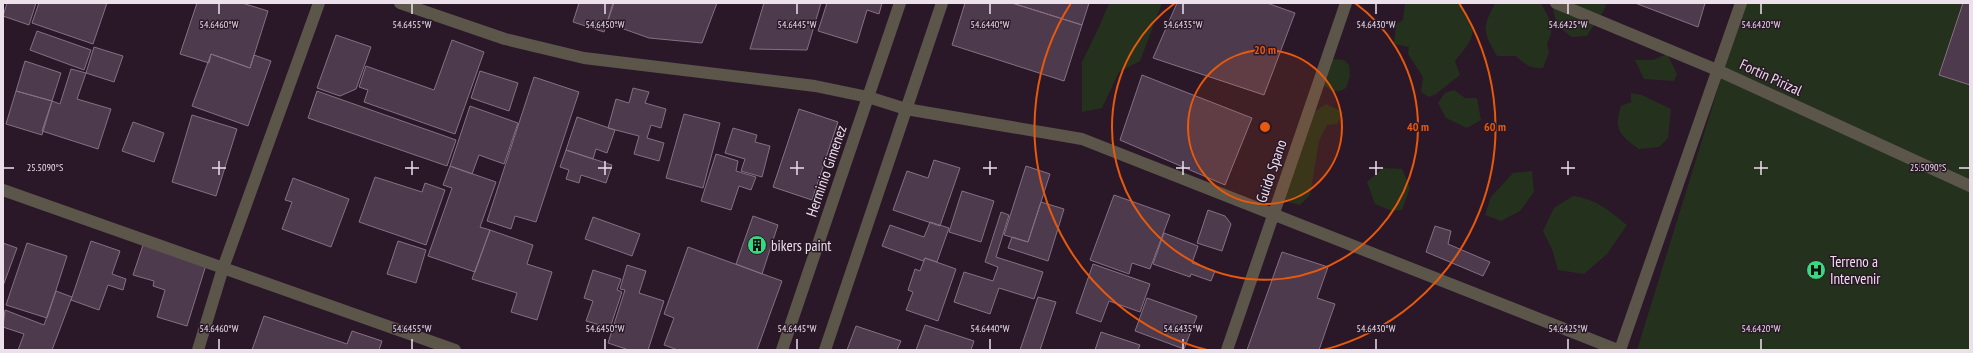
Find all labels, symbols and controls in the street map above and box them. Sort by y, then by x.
text: 54.6460°W [200,18,239,31]
text: 54.6455°W [393,18,432,31]
text: 54.6450°W [586,18,625,31]
text: 54.6445°W [778,18,817,31]
text: 54.6440°W [971,18,1010,31]
text: 54.6435°W [1164,18,1203,31]
text: 54.6430°W [1357,18,1396,31]
text: 54.6425°W [1549,18,1588,31]
text: 54.6420°W [1742,18,1781,31]
text: 20 m [1254,42,1276,57]
street label: Fortin Pirizal [1737,54,1806,100]
text: 40 m [1407,119,1429,134]
text: 60 m [1484,119,1506,134]
centre of rings [1258,120,1272,134]
street label: Herminio Gimenez [801,123,851,219]
street label: Guido Spano [1251,137,1291,205]
text: 25.5090°S [27,161,63,174]
text: 25.5090°S [1910,161,1946,174]
building icon: bikers paint [746,234,768,256]
place label: bikers paint [771,236,831,255]
place label: Terreno a Intervenir [1830,252,1881,288]
hospital icon: Terreno a Intervenir [1805,259,1827,281]
text: 54.6460°W [200,322,239,335]
text: 54.6455°W [393,322,432,335]
text: 54.6450°W [586,322,625,335]
text: 54.6445°W [778,322,817,335]
text: 54.6440°W [971,322,1010,335]
text: 54.6435°W [1164,322,1203,335]
text: 54.6430°W [1357,322,1396,335]
text: 54.6425°W [1549,322,1588,335]
text: 54.6420°W [1742,322,1781,335]

